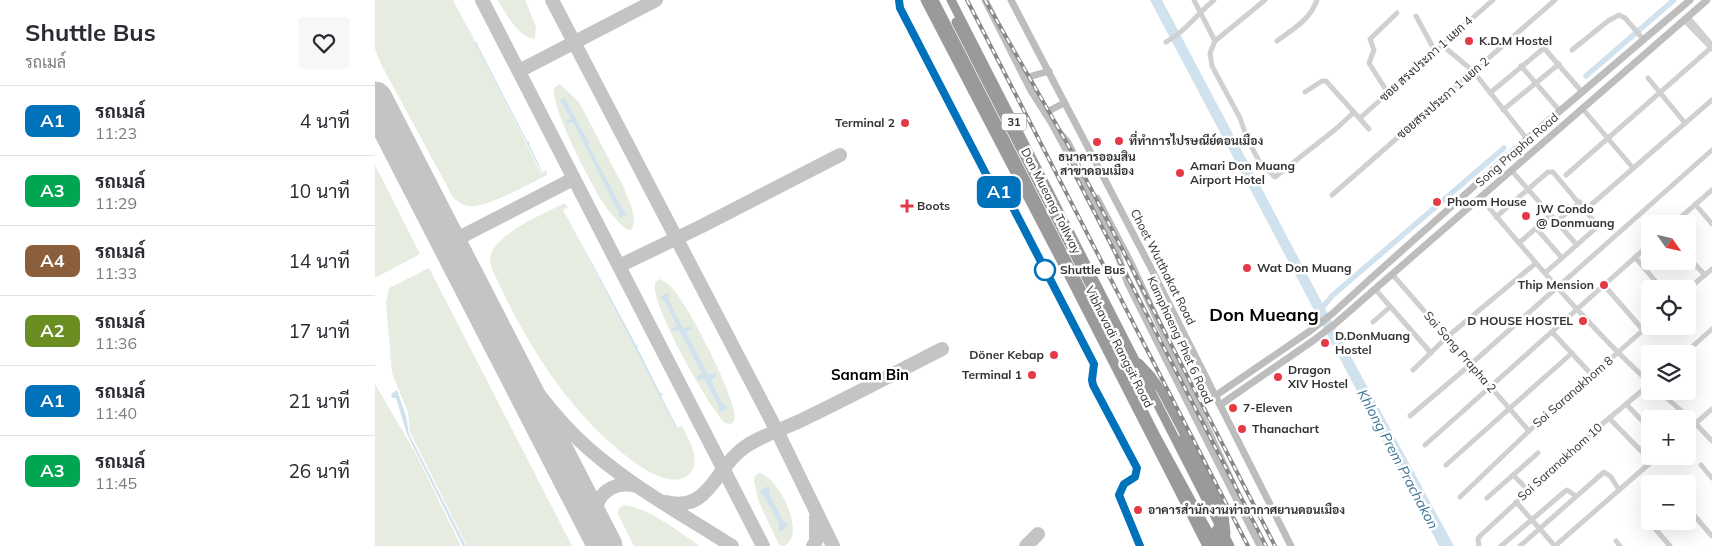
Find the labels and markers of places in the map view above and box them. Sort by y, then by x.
place label: K.D.M Hostel [1479,33,1552,48]
marker: K.D.M Hostel [1463,35,1475,47]
place label: Terminal 2 [835,115,895,130]
marker: Terminal 2 [899,117,911,129]
place label: ที่ทำการไปรษณีย์ดอนเมือง [1129,130,1263,148]
marker: ที่ทำการไปรษณีย์ดอนเมือง [1113,135,1125,147]
marker: ธนาคารออมสิน สาขาดอนเมือง [1091,136,1103,148]
place label: ธนาคารออมสิน สาขาดอนเมือง [1058,149,1136,178]
place label: Amari Don Muang Airport Hotel [1190,158,1295,187]
marker: Amari Don Muang Airport Hotel [1174,167,1186,179]
place label: Phoom House [1447,194,1527,209]
marker: Phoom House [1431,196,1443,208]
place label: Boots [917,198,950,213]
marker: Boots [901,200,913,212]
place label: JW Condo @ Donmuang [1536,201,1614,230]
marker: JW Condo @ Donmuang [1520,210,1532,222]
marker: Shuttle Bus [1034,259,1056,281]
place label: Wat Don Muang [1257,260,1352,275]
place label: Shuttle Bus [1060,262,1125,277]
marker: Wat Don Muang [1241,262,1253,274]
place label: Thip Mension [1518,277,1594,292]
marker: Thip Mension [1598,279,1610,291]
place label: D HOUSE HOSTEL [1467,313,1573,328]
marker: D HOUSE HOSTEL [1577,315,1589,327]
place label: D.DonMuang Hostel [1335,328,1410,357]
marker: D.DonMuang Hostel [1319,337,1331,349]
place label: Döner Kebap [969,347,1044,362]
marker: Döner Kebap [1048,349,1060,361]
place label: Dragon XIV Hostel [1287,362,1348,391]
place label: Terminal 1 [962,367,1022,382]
marker: Terminal 1 [1026,369,1038,381]
marker: Dragon XIV Hostel [1272,371,1284,383]
place label: 7-Eleven [1243,400,1292,415]
marker: 7-Eleven [1227,402,1239,414]
place label: Thanachart [1252,421,1320,436]
marker: Thanachart [1236,423,1248,435]
place label: อาคารสำนักงานท่าอากาศยานดอนเมือง [1148,502,1345,517]
marker: อาคารสำนักงานท่าอากาศยานดอนเมือง [1132,504,1144,516]

